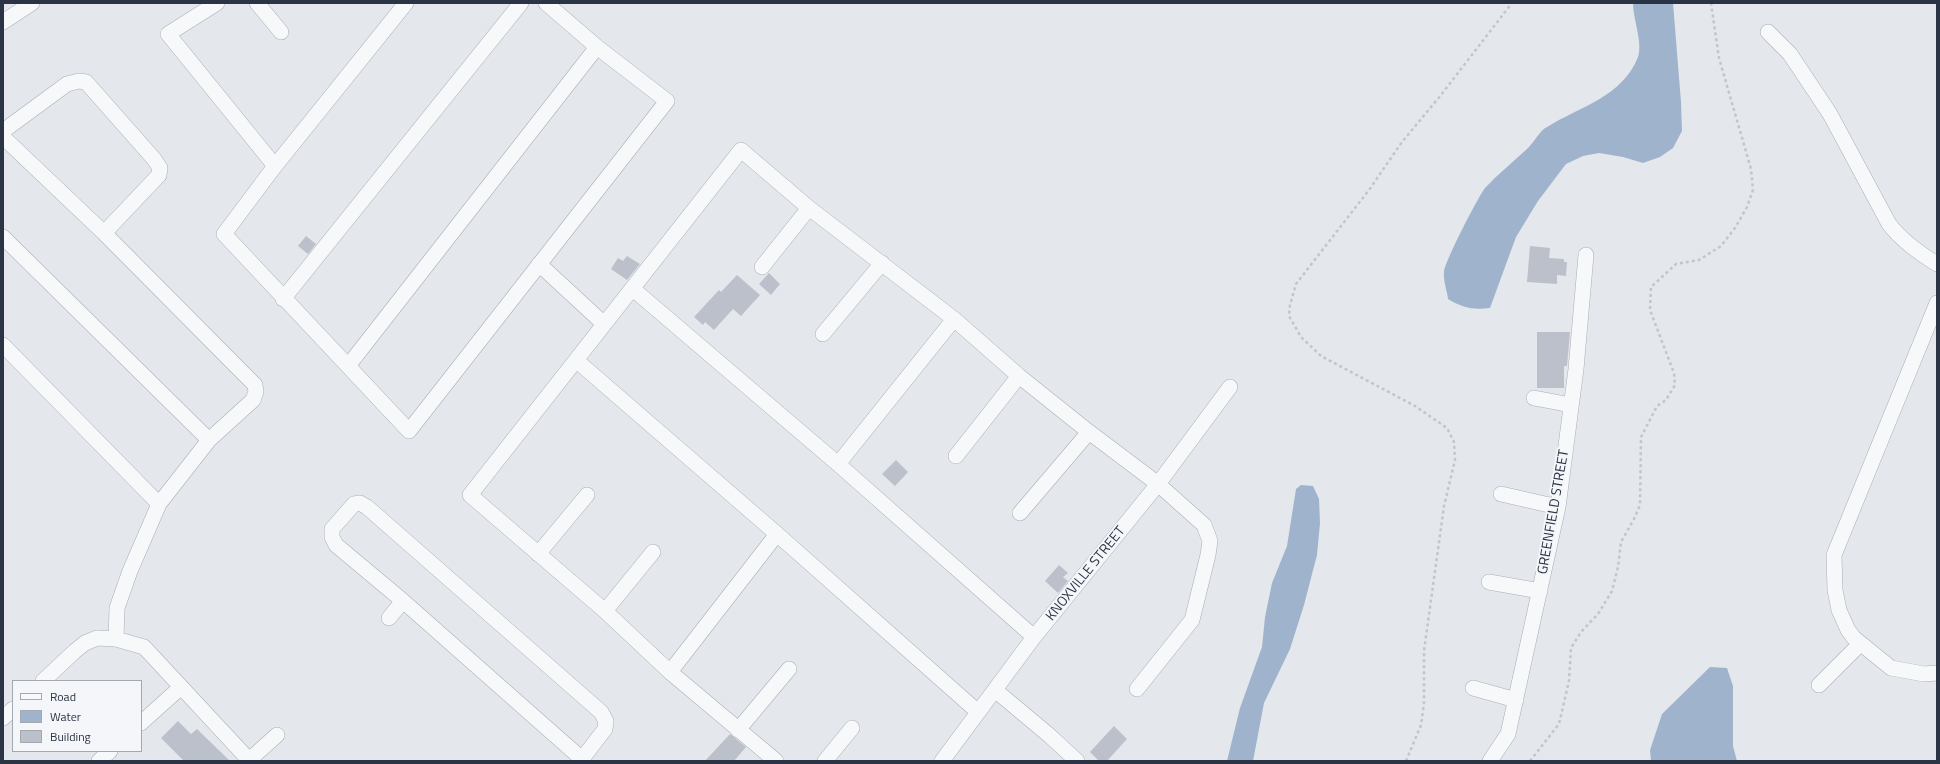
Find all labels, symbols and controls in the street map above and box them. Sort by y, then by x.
street label: GREENFIELD STREET [1535,449,1573,575]
street label: KNOXVILLE STREET [1043,523,1129,625]
legend [12,680,142,752]
text: Road [50,687,76,706]
text: Water [50,707,81,726]
text: Building [50,727,91,746]

